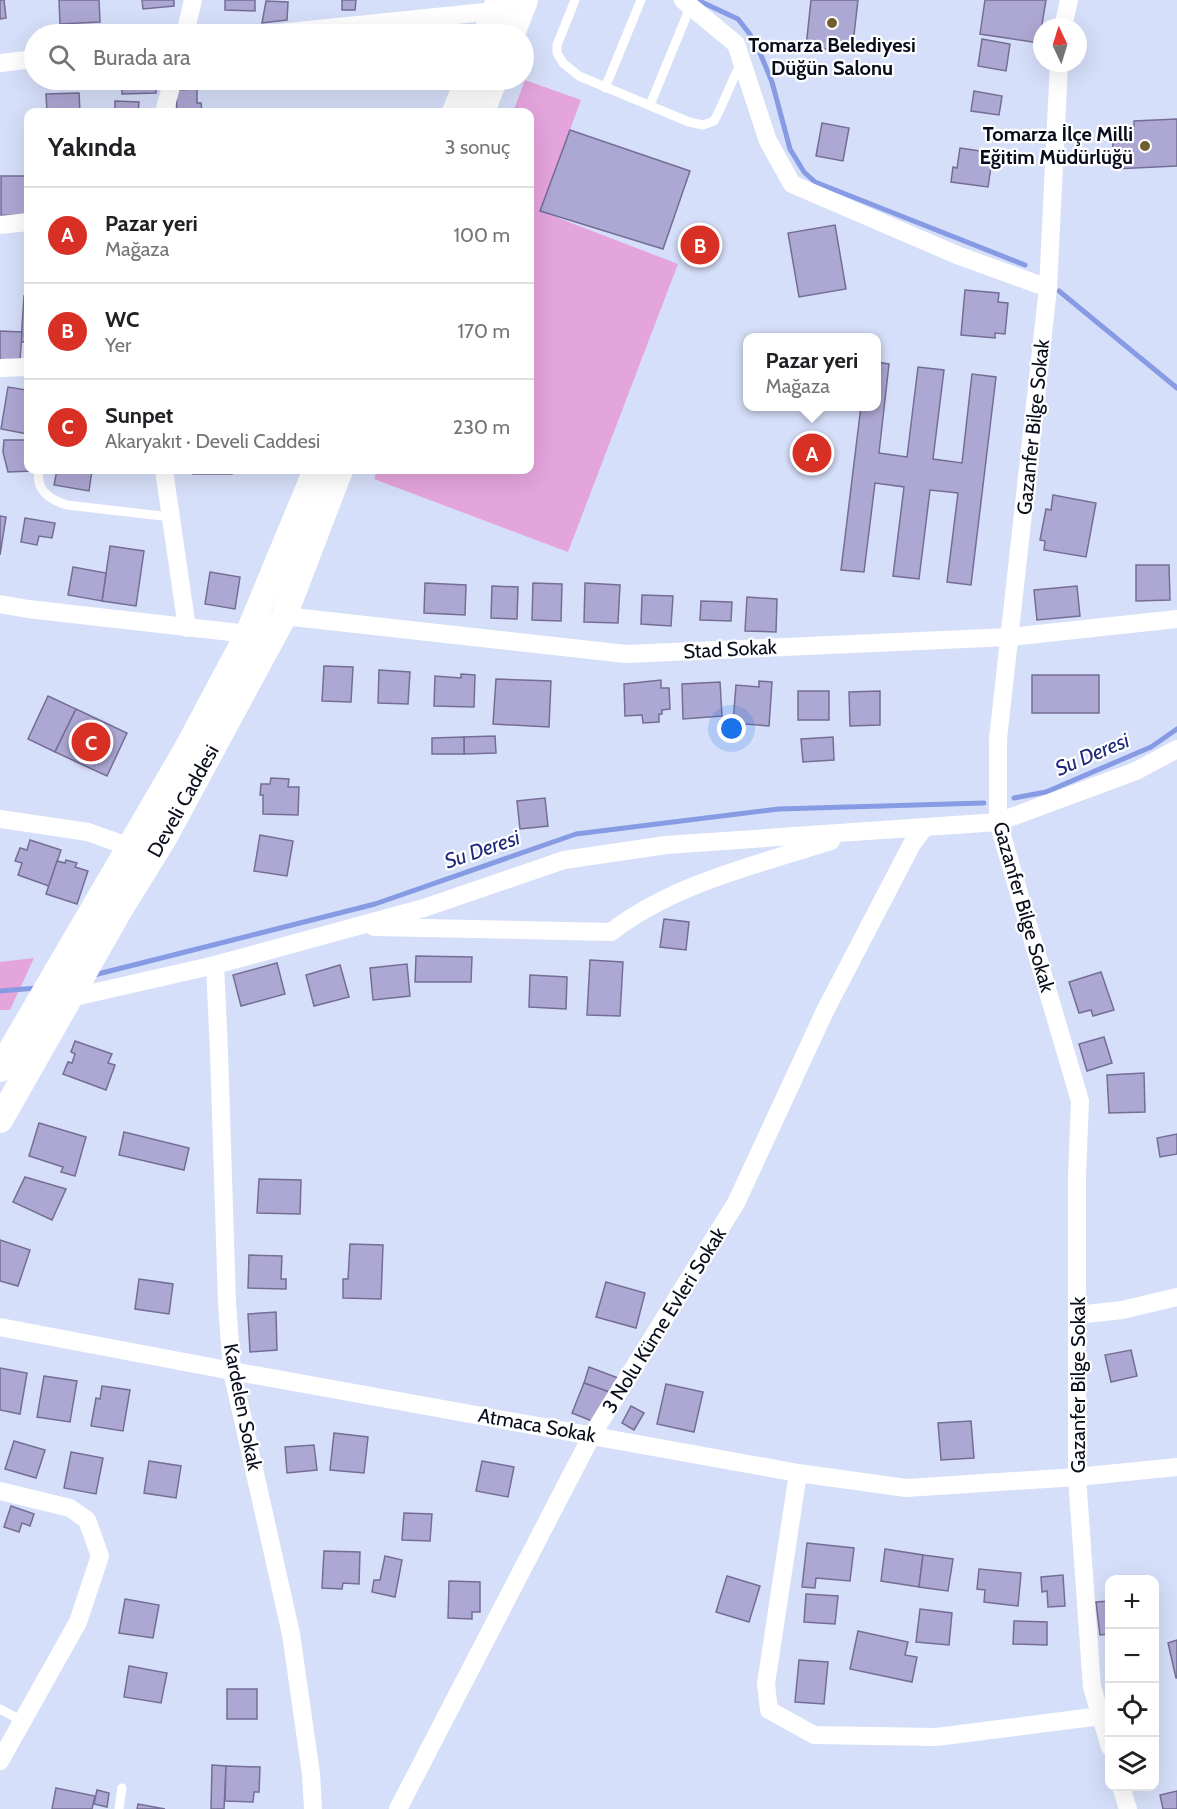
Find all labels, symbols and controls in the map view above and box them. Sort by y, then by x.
marker: Tomarza Belediyesi Düğün Salonu [825,16,839,30]
north arrow [1033,18,1087,72]
search box [24,24,534,90]
place label: Tomarza Belediyesi Düğün Salonu [748,33,916,80]
icon: search [45,41,78,74]
text: Burada ara [93,44,191,71]
place label: Tomarza İlçe Milli Eğitim Müdürlüğü [979,122,1133,169]
text: Yakında [48,131,136,163]
text: 3 sonuç [445,135,510,159]
marker: Tomarza İlçe Milli Eğitim Müdürlüğü [1138,139,1152,153]
text: Pazar yeri [105,210,198,237]
pin: B [680,222,720,268]
text: A [61,223,74,247]
text: 100 m [454,223,510,247]
text: Mağaza [105,237,169,261]
text: WC [105,306,139,333]
text: B [61,319,74,343]
text: 170 m [458,319,510,343]
text: Yer [105,333,131,357]
popup [743,333,881,411]
street label: Gazanfer Bilge Sokak [1012,338,1054,516]
text: Pazar yeri [766,347,858,374]
text: Mağaza [766,374,830,398]
text: Sunpet [105,402,173,429]
text: C [61,415,74,439]
text: 230 m [453,415,510,439]
text: Akaryakıt · Develi Caddesi [105,429,320,453]
pin: A [792,430,832,476]
street label: Stad Sokak [683,635,777,663]
your location [717,714,746,743]
pin: C [72,720,110,764]
water label: Su Deresi [1051,727,1133,781]
street label: Develi Caddesi [142,741,224,861]
street label: Gazanfer Bilge Sokak [988,819,1060,995]
water label: Su Deresi [441,824,523,874]
street label: 3 Nolu Küme Evleri Sokak [597,1223,731,1417]
street label: Gazanfer Bilge Sokak [1066,1297,1090,1473]
street label: Kardelen Sokak [219,1341,267,1473]
street label: Atmaca Sokak [476,1403,598,1447]
map controls [1105,1575,1159,1791]
button: + [1105,1575,1159,1629]
button: − [1105,1629,1159,1683]
button: locate [1105,1683,1159,1737]
button: layers [1105,1737,1159,1791]

